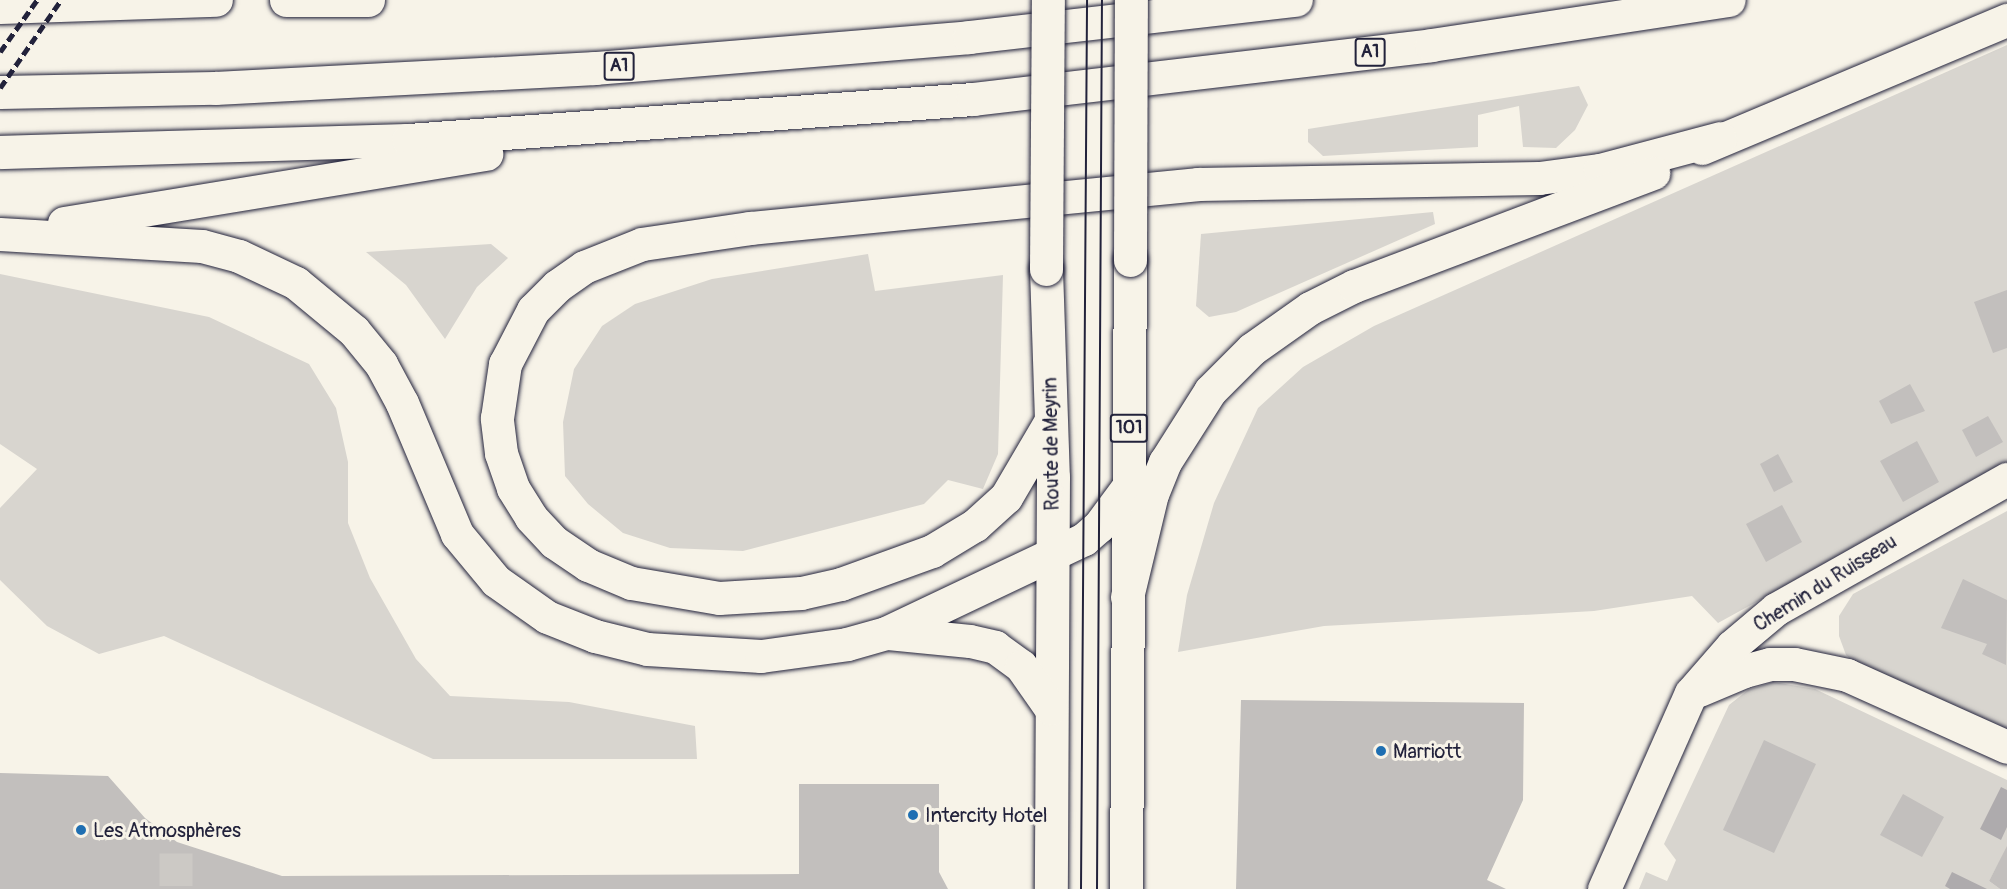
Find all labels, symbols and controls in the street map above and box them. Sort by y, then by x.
road number: A1 [1354,37,1386,67]
road number: A1 [602,51,636,81]
street label: Route de Meyrin [1038,377,1064,511]
road number: 101 [1110,413,1148,443]
street label: Chemin du Ruisseau [1749,529,1901,637]
place label: Marriott [1393,739,1461,763]
marker: Marriott [1374,744,1388,758]
place label: Intercity Hotel [925,803,1048,827]
marker: Intercity Hotel [906,808,920,822]
place label: Les Atmosphères [93,818,241,842]
marker: Les Atmosphères [74,823,88,837]

